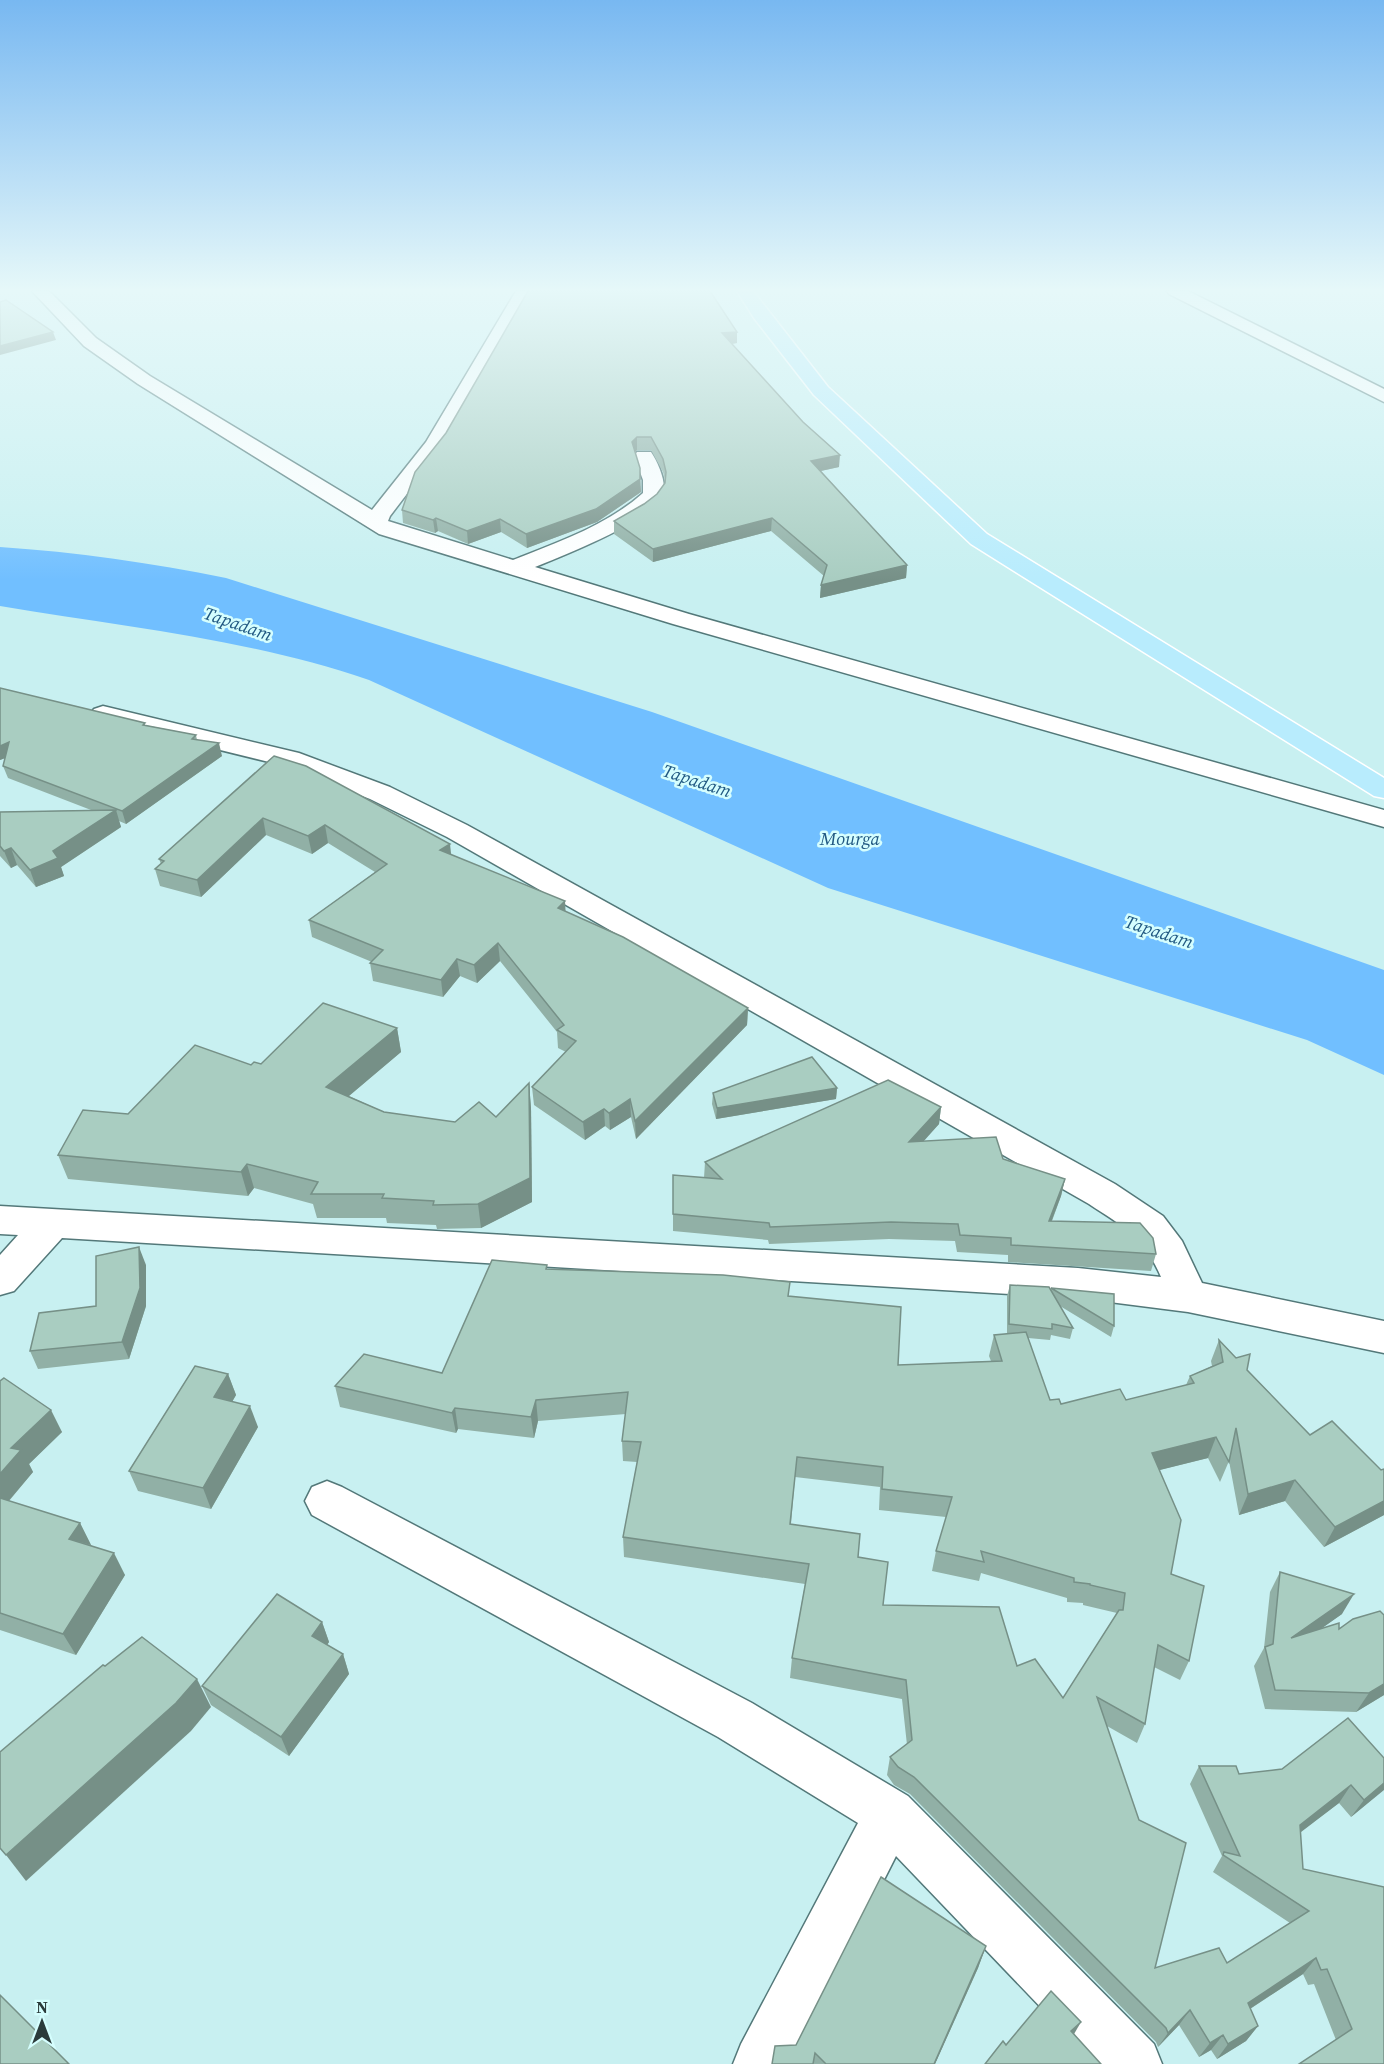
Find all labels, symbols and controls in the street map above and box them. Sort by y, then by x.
water label: Tapadam [201,600,276,647]
water label: Tapadam [660,758,735,803]
water label: Mourga [819,826,881,851]
water label: Tapadam [1122,909,1197,954]
north arrow [12,1992,72,2052]
text: N [36,1996,48,2018]

